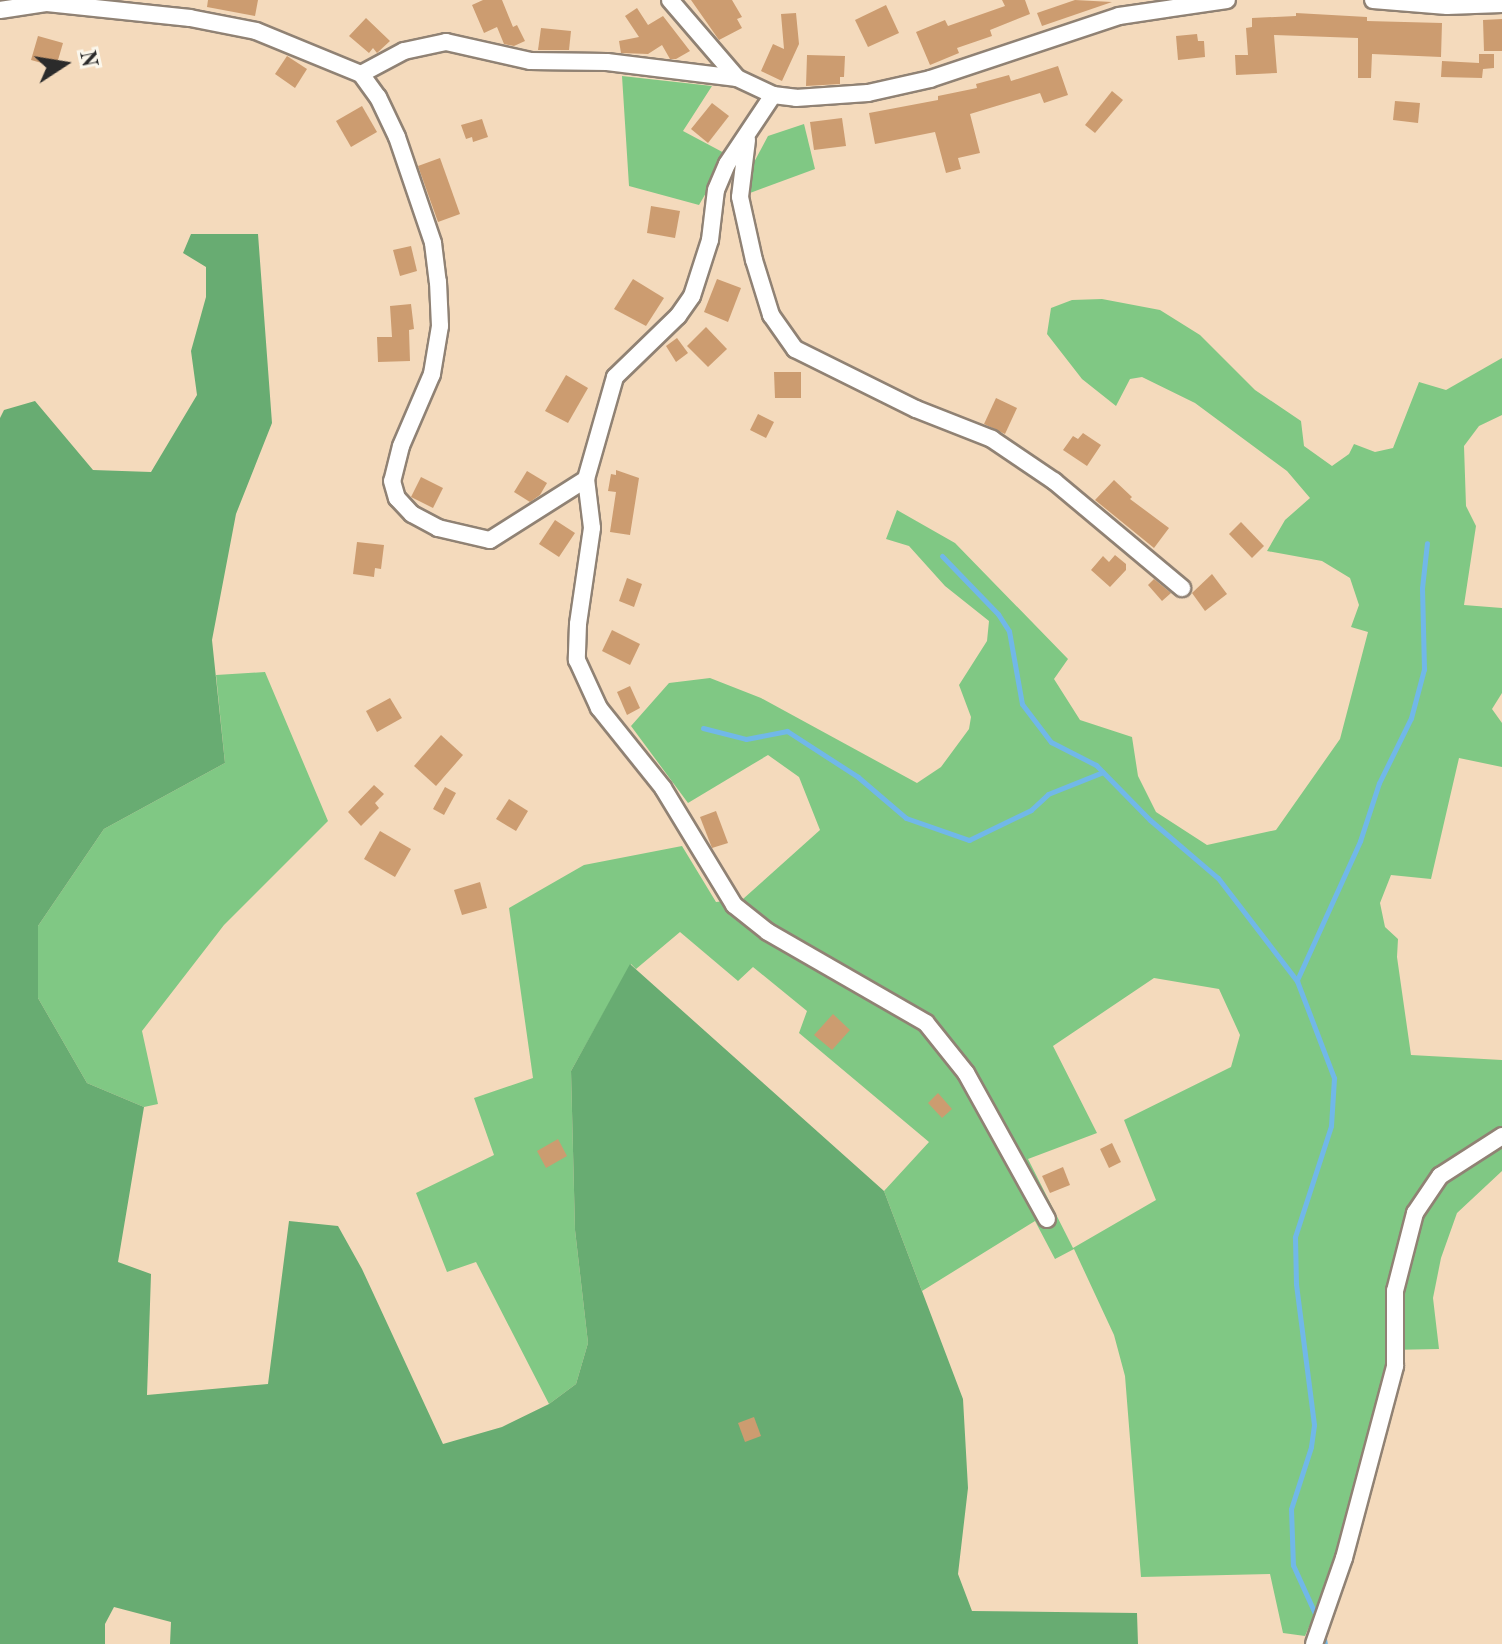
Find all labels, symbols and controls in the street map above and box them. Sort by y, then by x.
north arrow [24,24,104,104]
text: N [75,49,100,70]

